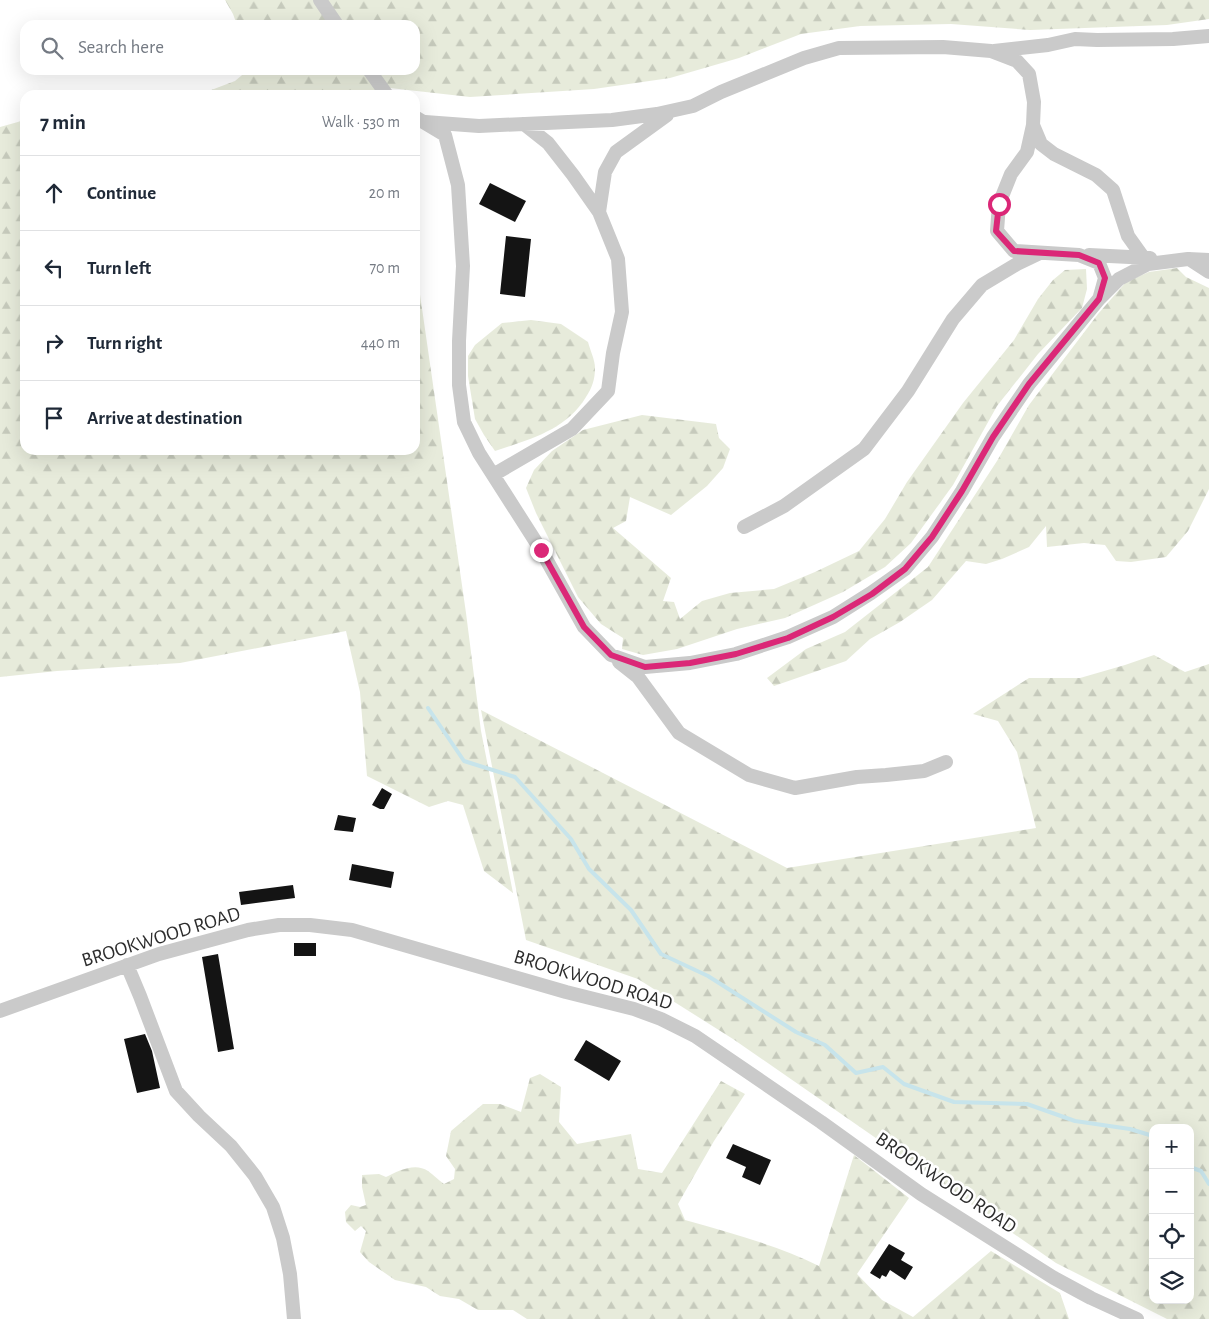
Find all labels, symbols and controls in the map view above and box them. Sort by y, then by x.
search box [20,20,420,75]
icon: search [38,34,66,62]
text: Search here [78,38,164,57]
text: 7 min [40,112,86,133]
text: Walk · 530 m [322,114,400,130]
icon: ahead [40,179,68,207]
text: Continue [87,184,156,203]
text: 20 m [369,185,400,201]
route start [988,193,1011,216]
icon: left [40,254,68,282]
text: Turn left [87,259,151,278]
text: 70 m [369,260,400,276]
icon: right [40,329,68,357]
text: Turn right [87,334,162,353]
text: 440 m [361,335,400,351]
icon: arrive [40,404,68,432]
text: Arrive at destination [87,409,243,428]
route end [530,539,553,562]
street label: BROOKWOOD ROAD [79,903,243,971]
street label: BROOKWOOD ROAD [511,946,675,1014]
map controls [1149,1124,1194,1304]
button: + [1149,1124,1194,1169]
street label: BROOKWOOD ROAD [872,1129,1020,1237]
button: − [1149,1169,1194,1214]
button: locate [1149,1214,1194,1259]
button: layers [1149,1259,1194,1304]

